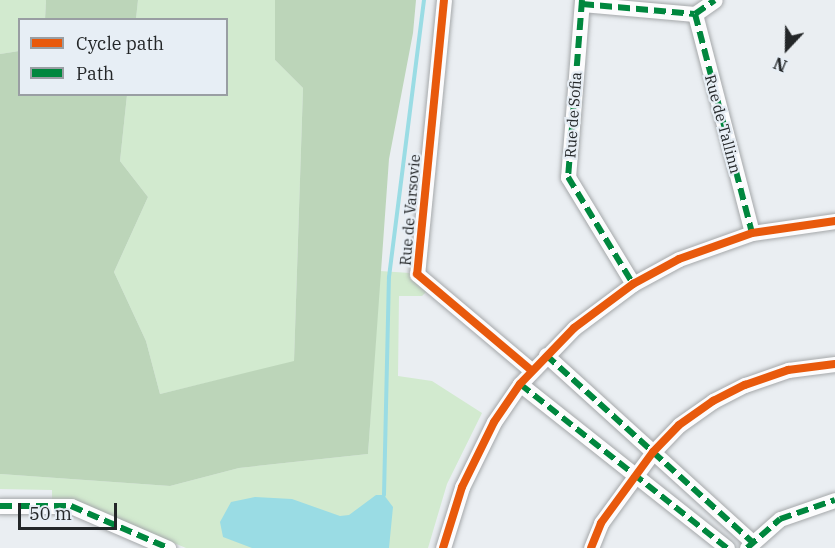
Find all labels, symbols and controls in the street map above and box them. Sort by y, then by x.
legend [18,18,228,96]
north arrow [757,18,817,78]
text: Cycle path [76,32,164,55]
text: N [771,53,790,76]
text: Path [76,62,114,85]
street label: Rue de Sofia [561,71,585,159]
street label: Rue de Tallinn [701,73,745,175]
street label: Rue de Varsovie [396,154,424,266]
scale bar [21,491,120,529]
text: 50 m [29,502,72,525]

